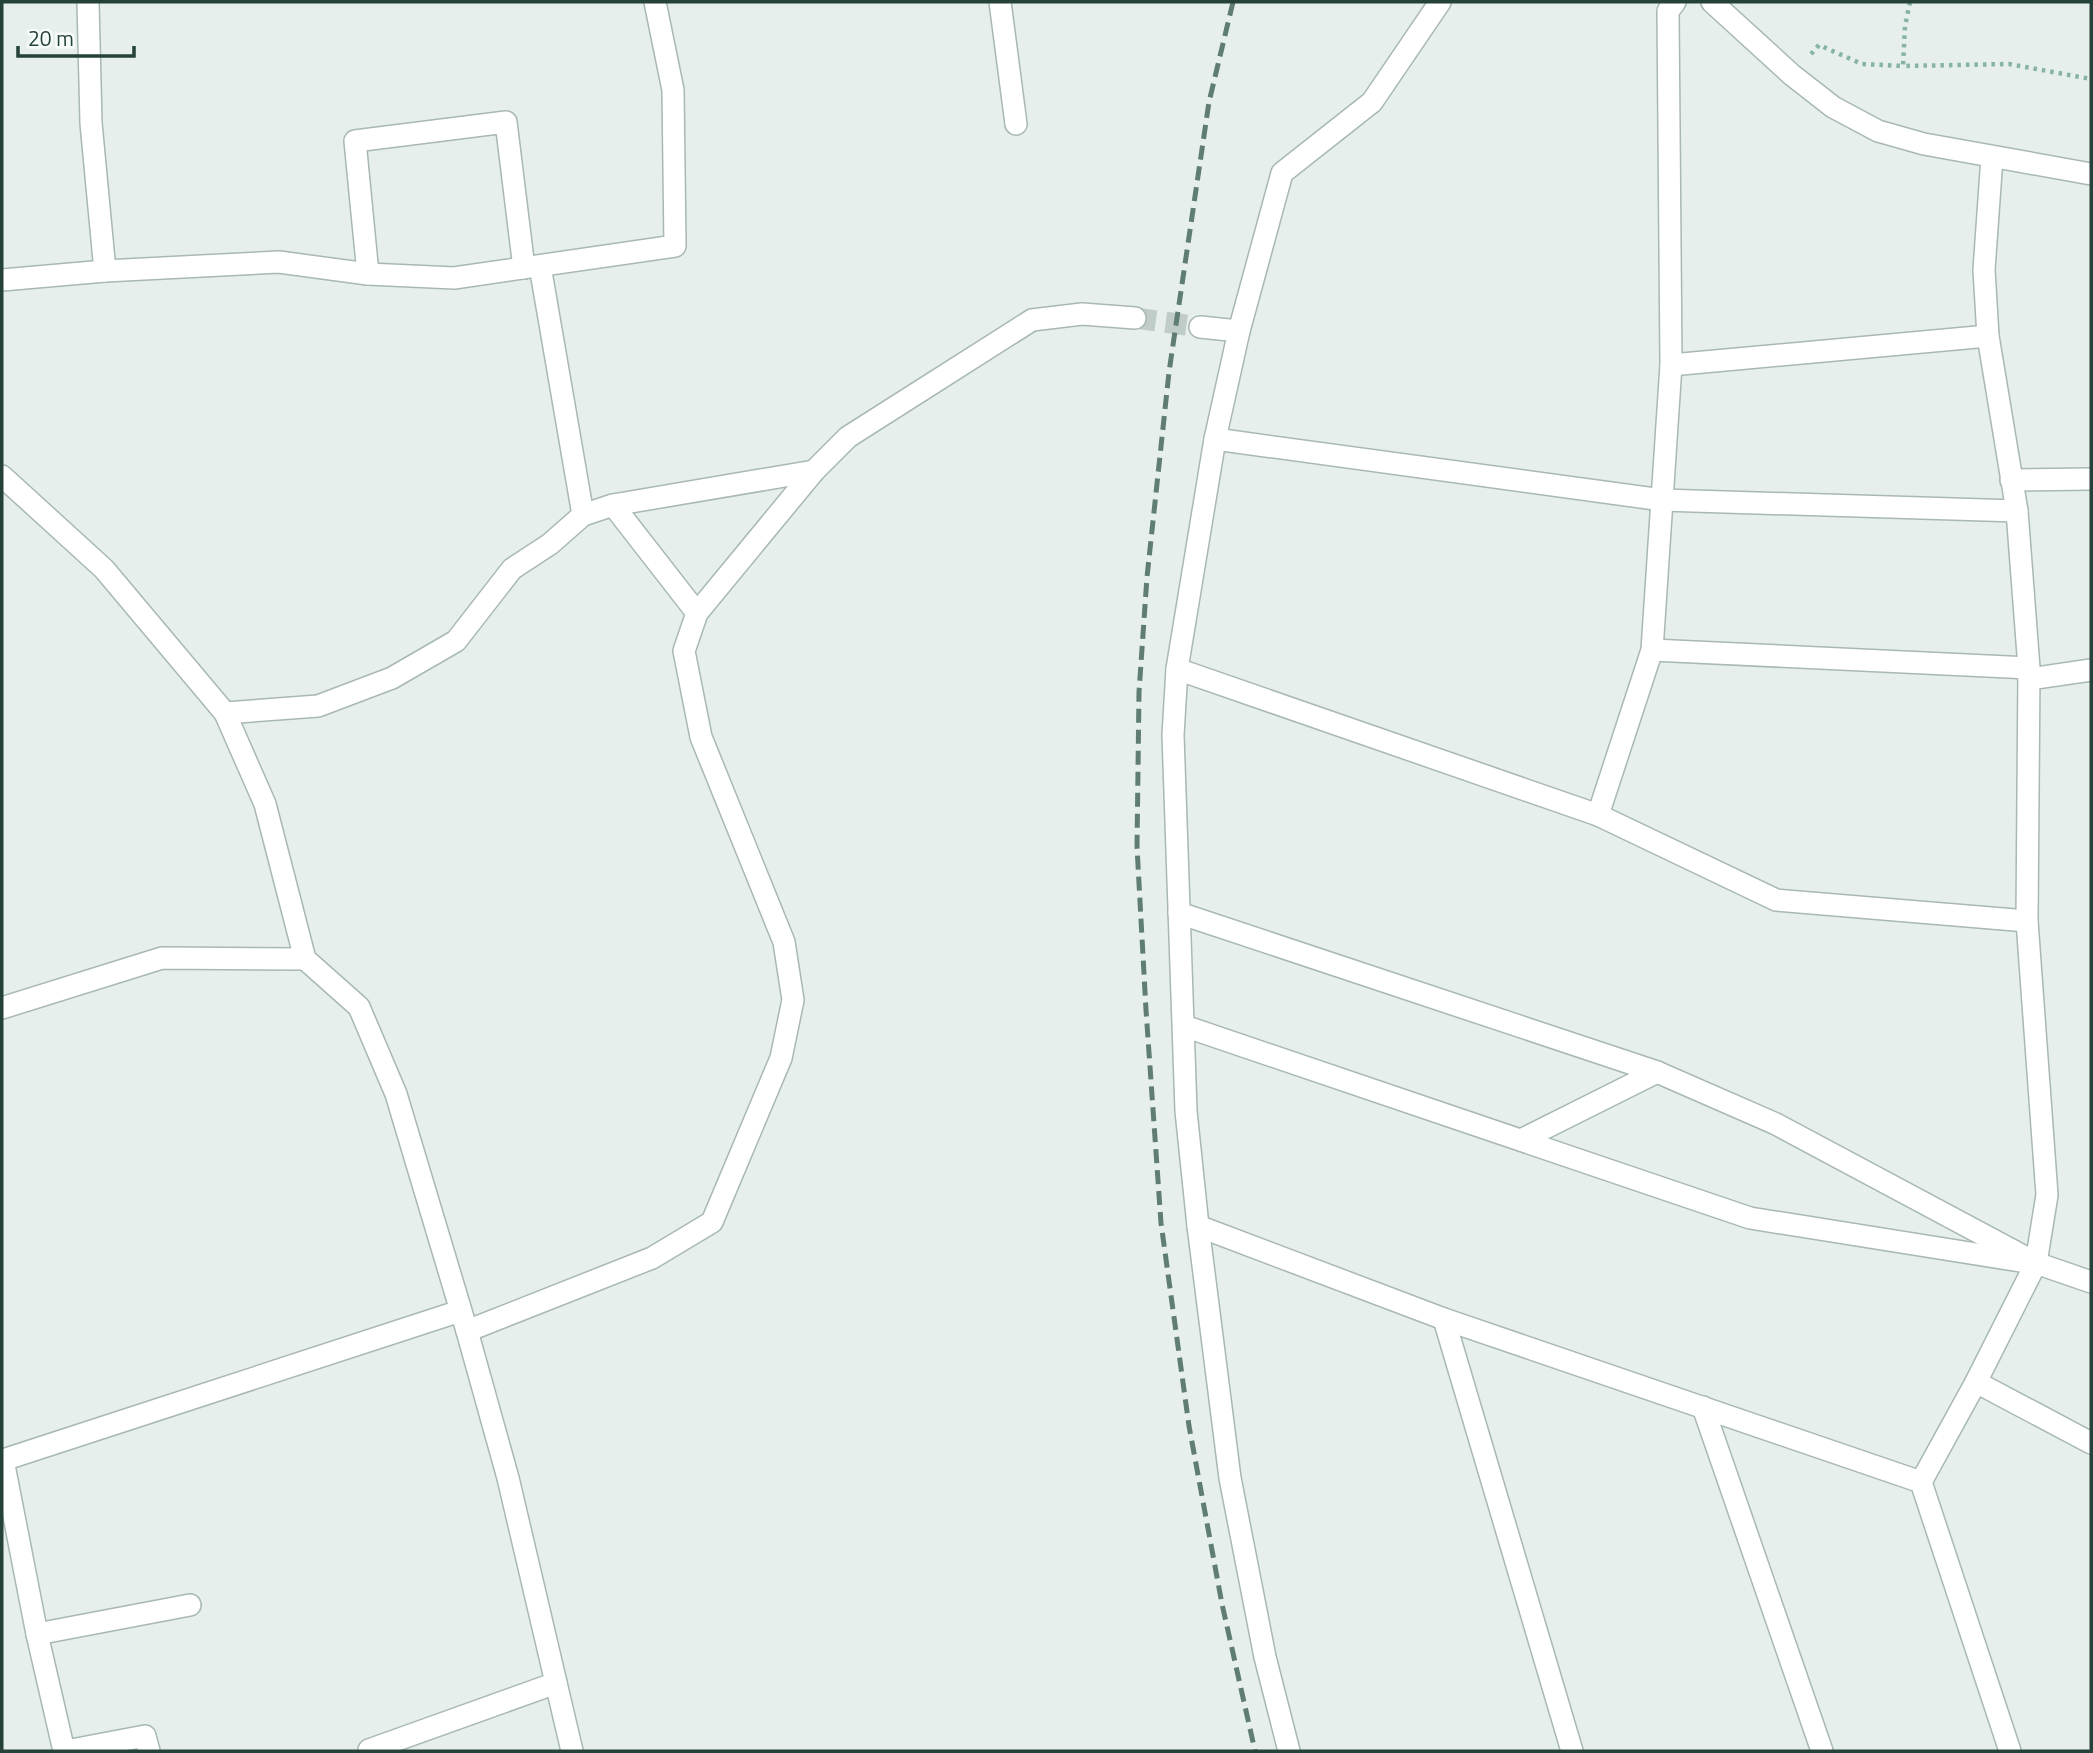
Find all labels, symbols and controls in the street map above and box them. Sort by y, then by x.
scale bar [18,14,133,58]
text: 20 m [28,22,74,54]

